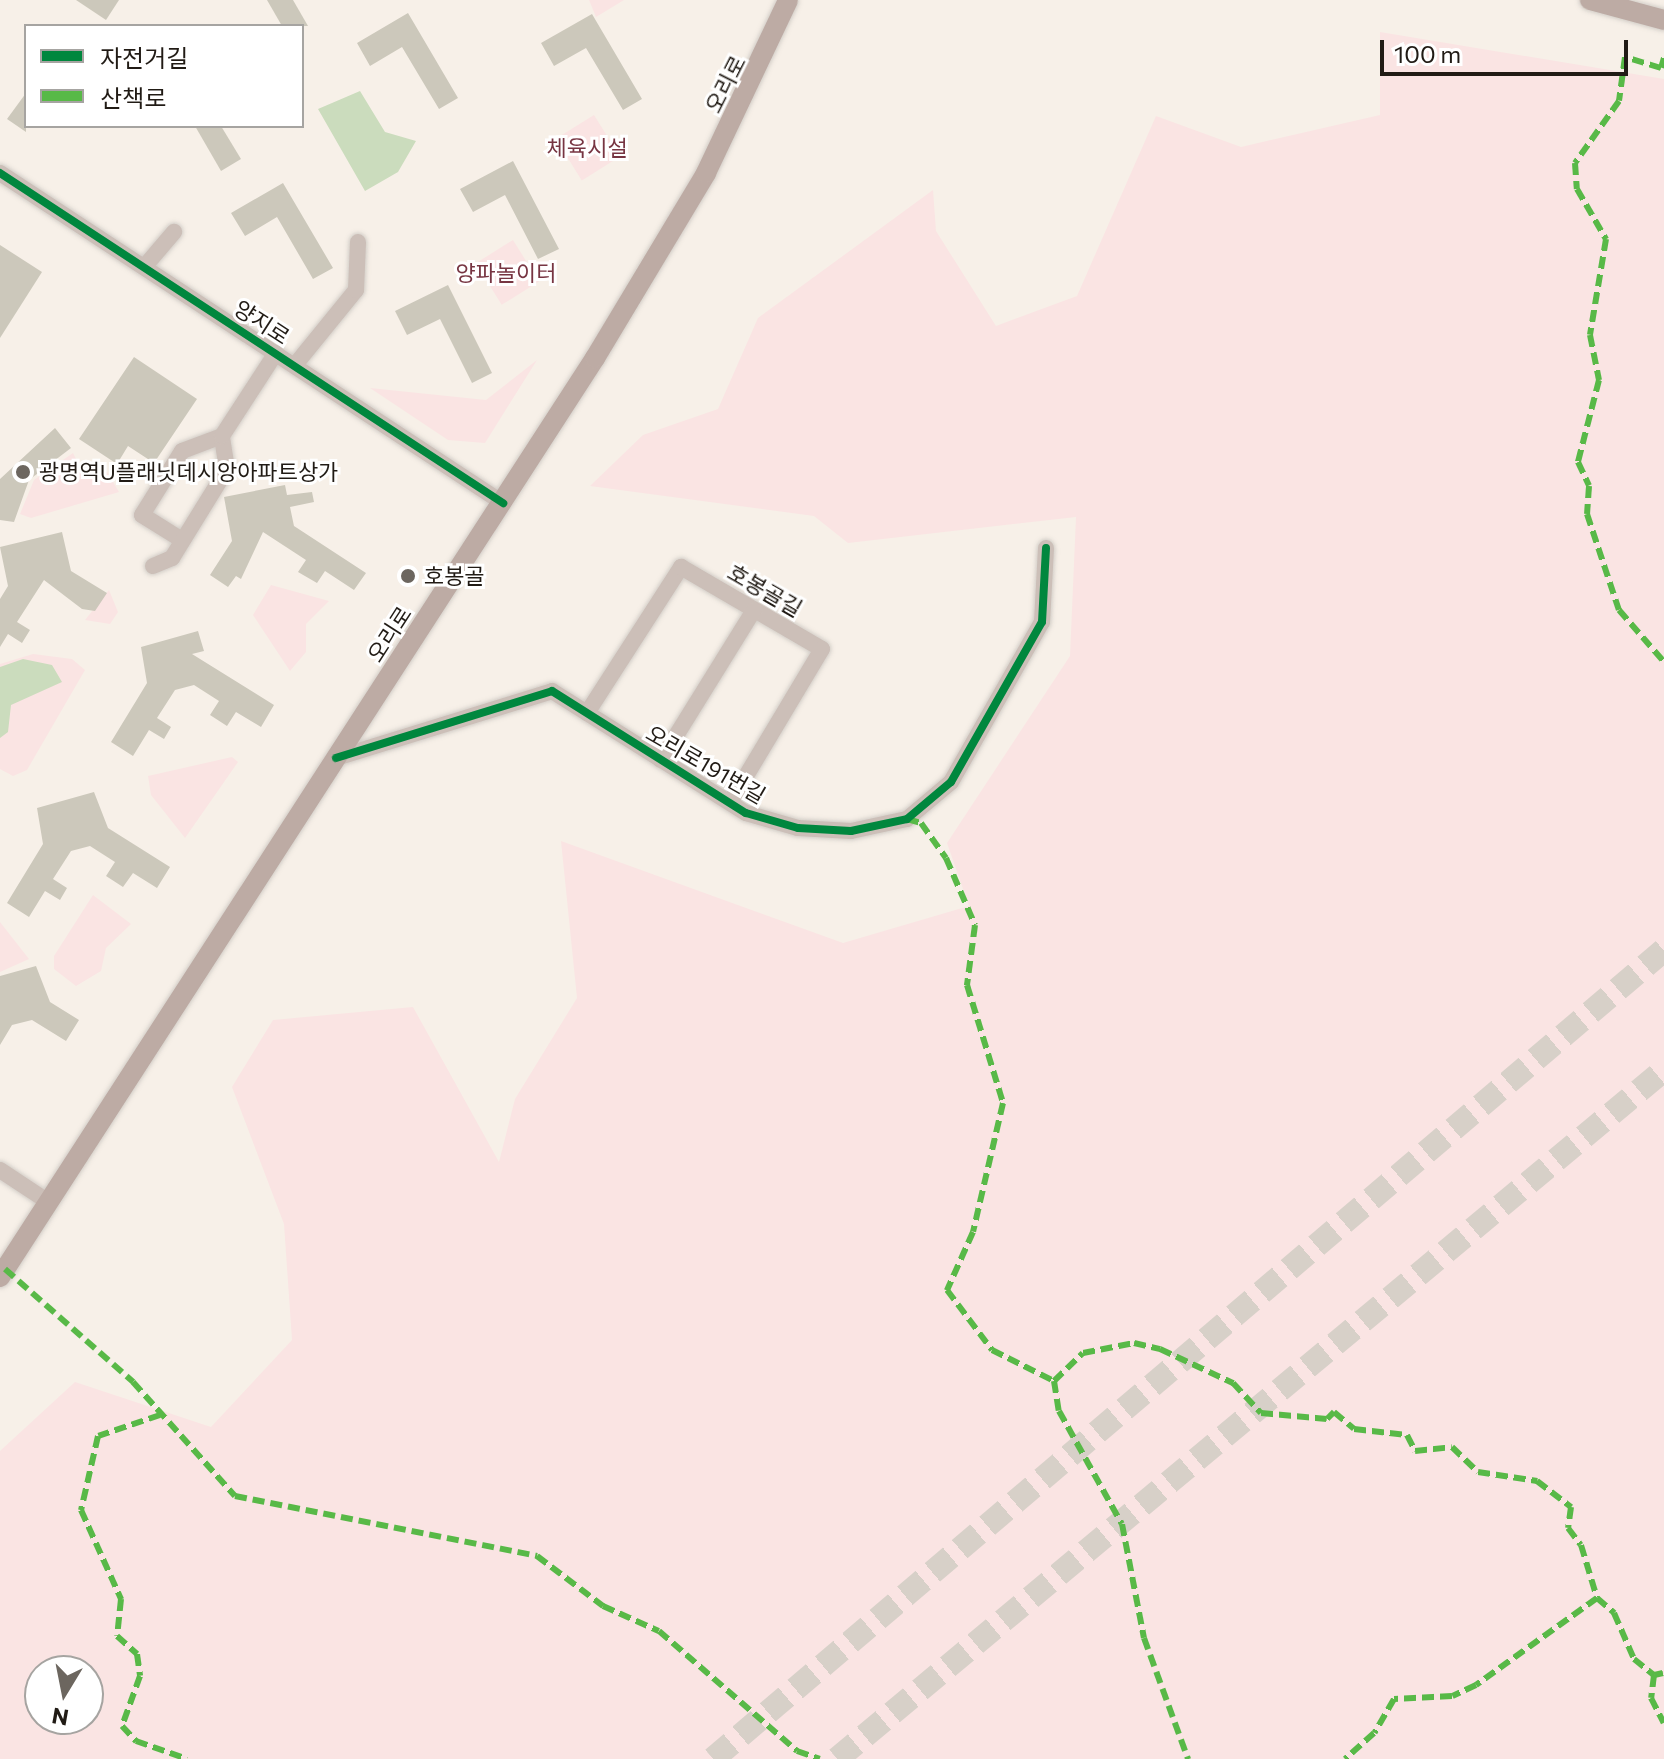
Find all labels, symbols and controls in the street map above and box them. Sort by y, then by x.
legend [24,24,304,128]
scale bar [1384,24,1632,74]
text: 100 m [1394,39,1461,68]
text: 자전거길 [100,43,188,72]
street label: 오리로 [699,51,751,117]
text: 산책로 [100,83,166,112]
park label: 체육시설 [547,135,627,161]
park label: 양파놀이터 [455,260,557,286]
street label: 양지로 [229,294,295,350]
place label: 광명역U플래닛데시앙아파트상가 [39,459,338,485]
marker: 광명역U플래닛데시앙아파트상가 [14,463,32,481]
street label: 호봉골길 [723,558,807,622]
place label: 호봉골 [424,563,485,589]
marker: 호봉골 [399,567,417,585]
street label: 오리로 [361,601,417,667]
street label: 오리로191번길 [642,719,770,809]
north arrow [24,1655,104,1735]
text: N [50,1702,71,1732]

